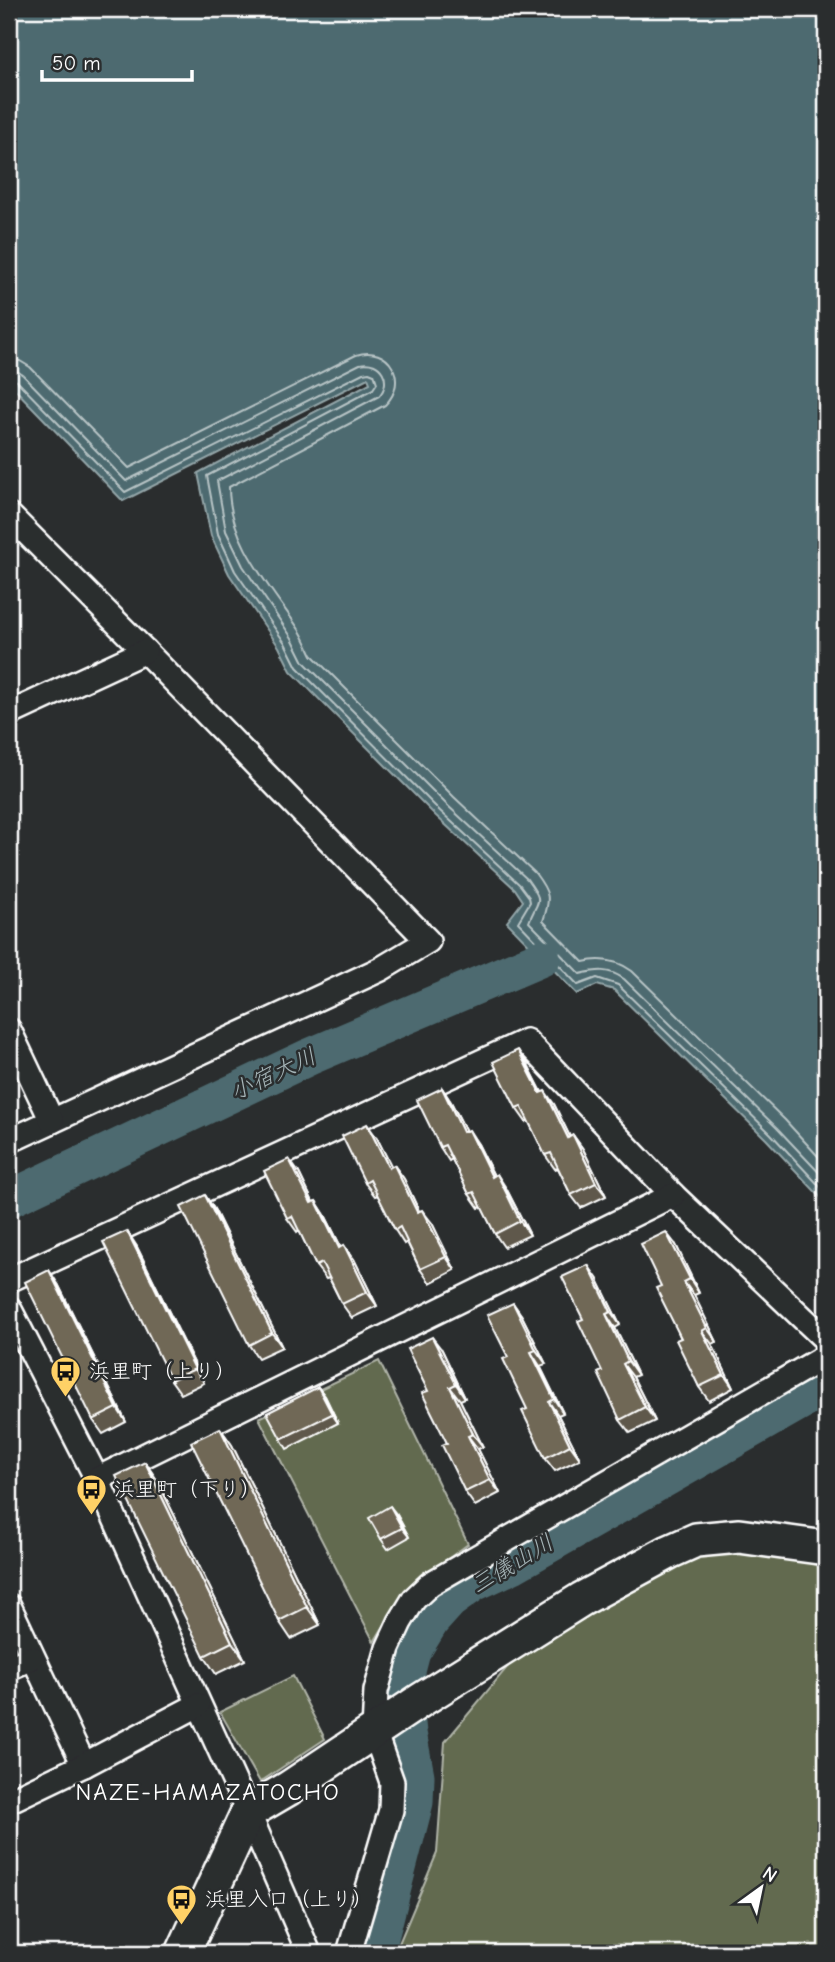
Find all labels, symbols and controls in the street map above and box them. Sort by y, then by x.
scale bar [42,38,192,82]
text: 50 m [52,51,101,75]
water label: 小宿大川 [226,1042,320,1106]
bus stop icon: 浜里町（上り） [49,1354,83,1398]
place label: 浜里町（上り） [89,1359,236,1383]
bus stop icon: 浜里町（下り） [74,1472,108,1516]
place label: 浜里町（下り） [114,1477,261,1501]
water label: 三儀山川 [466,1529,558,1599]
district label: NAZE-HAMAZATOCHO [75,1778,341,1806]
north arrow [726,1854,796,1924]
text: N [759,1862,781,1887]
bus stop icon: 浜里入口（上り） [165,1882,199,1926]
place label: 浜里入口（上り） [205,1887,373,1911]

